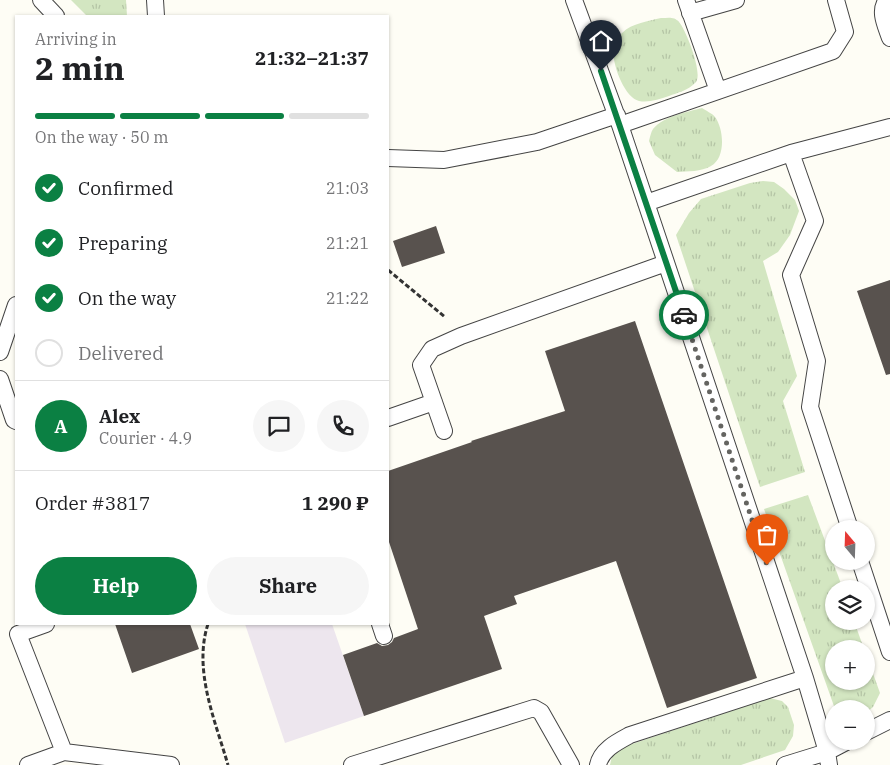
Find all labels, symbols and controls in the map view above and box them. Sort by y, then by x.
pin [580,20,622,71]
icon: home [587,27,615,55]
text: Arriving in [35,29,117,49]
text: 21:32–21:37 [255,46,369,70]
text: 2 min [35,47,125,89]
text: On the way · 50 m [35,127,169,147]
icon: check [35,174,63,202]
text: Confirmed [78,176,173,200]
text: 21:03 [326,178,369,198]
icon: check [35,229,63,257]
text: Preparing [78,231,167,255]
text: 21:21 [326,233,369,253]
icon: check [35,284,63,312]
text: On the way [78,286,176,310]
text: 21:22 [326,288,369,308]
courier [659,290,709,340]
icon: car [670,301,698,329]
text: Delivered [78,341,164,365]
button: chat [253,400,305,452]
button: phone [317,400,369,452]
text: Alex [99,404,140,428]
text: A [54,414,68,438]
text: Courier · 4.9 [99,428,192,448]
text: Order #3817 [35,491,150,515]
text: 1 290 ₽ [302,491,369,515]
pin [746,514,788,565]
north arrow [825,520,875,570]
map controls [825,520,875,750]
icon: bag [753,521,781,549]
button: Help [35,557,197,615]
button: Share [207,557,369,615]
button: layers [825,580,875,630]
button: + [825,640,875,690]
button: − [825,700,875,750]

